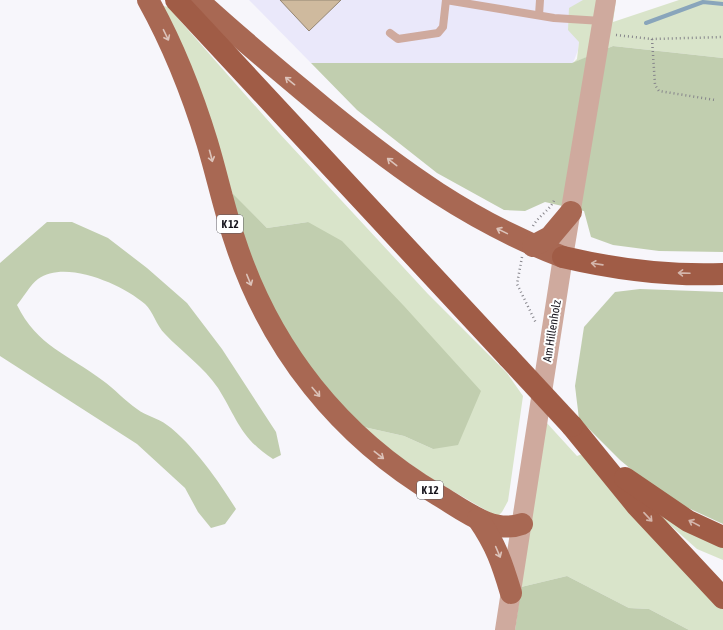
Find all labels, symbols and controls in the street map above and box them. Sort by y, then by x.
one-way arrow [163,28,170,40]
one-way arrow [285,76,296,85]
one-way arrow [208,149,215,162]
one-way arrow [387,157,398,166]
road number: K 12 [217,215,243,233]
one-way arrow [496,227,508,234]
one-way arrow [591,260,604,268]
one-way arrow [678,270,691,277]
one-way arrow [246,274,254,286]
street label: Am Hillenholz [540,298,564,363]
one-way arrow [311,386,320,397]
one-way arrow [373,450,384,459]
road number: K 12 [417,481,443,499]
one-way arrow [643,512,652,522]
one-way arrow [688,519,700,526]
one-way arrow [495,546,503,558]

